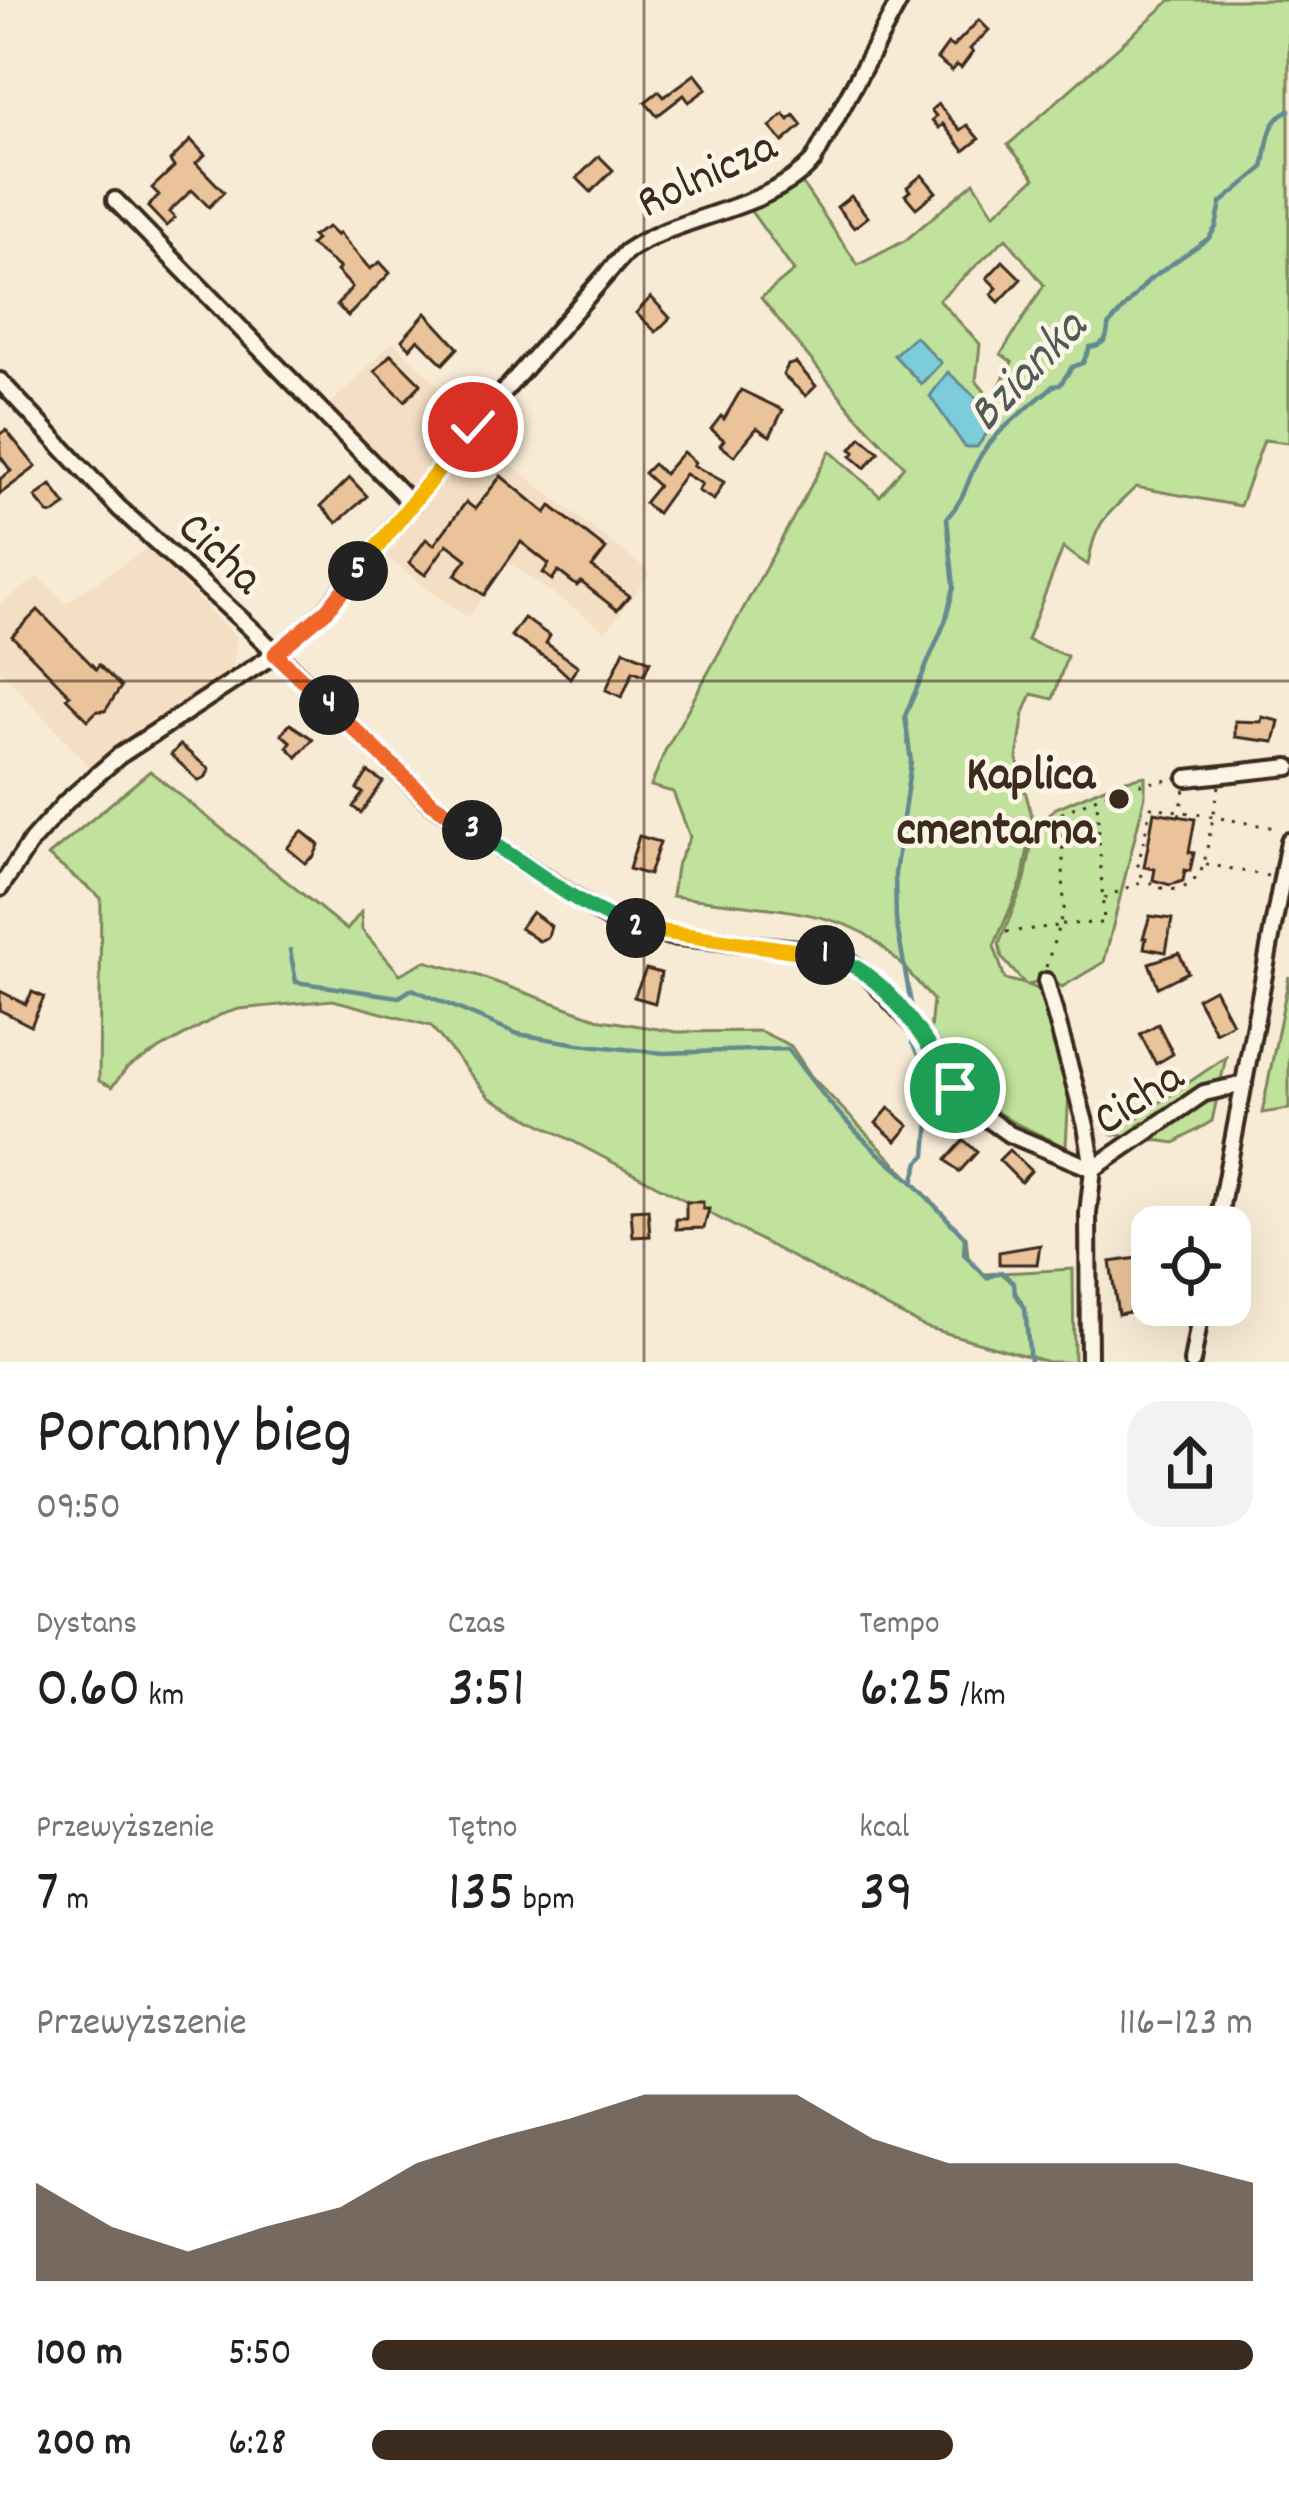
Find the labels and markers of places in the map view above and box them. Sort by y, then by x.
pin [422,376,524,478]
pin: 5 [328,541,388,601]
pin: 4 [299,675,359,735]
place label: Kaplica cmentarna [897,744,1096,868]
marker: Kaplica cmentarna [1106,786,1132,812]
pin: 3 [442,800,502,860]
pin: 2 [606,898,666,958]
pin: 1 [795,925,855,985]
pin [904,1037,1006,1139]

